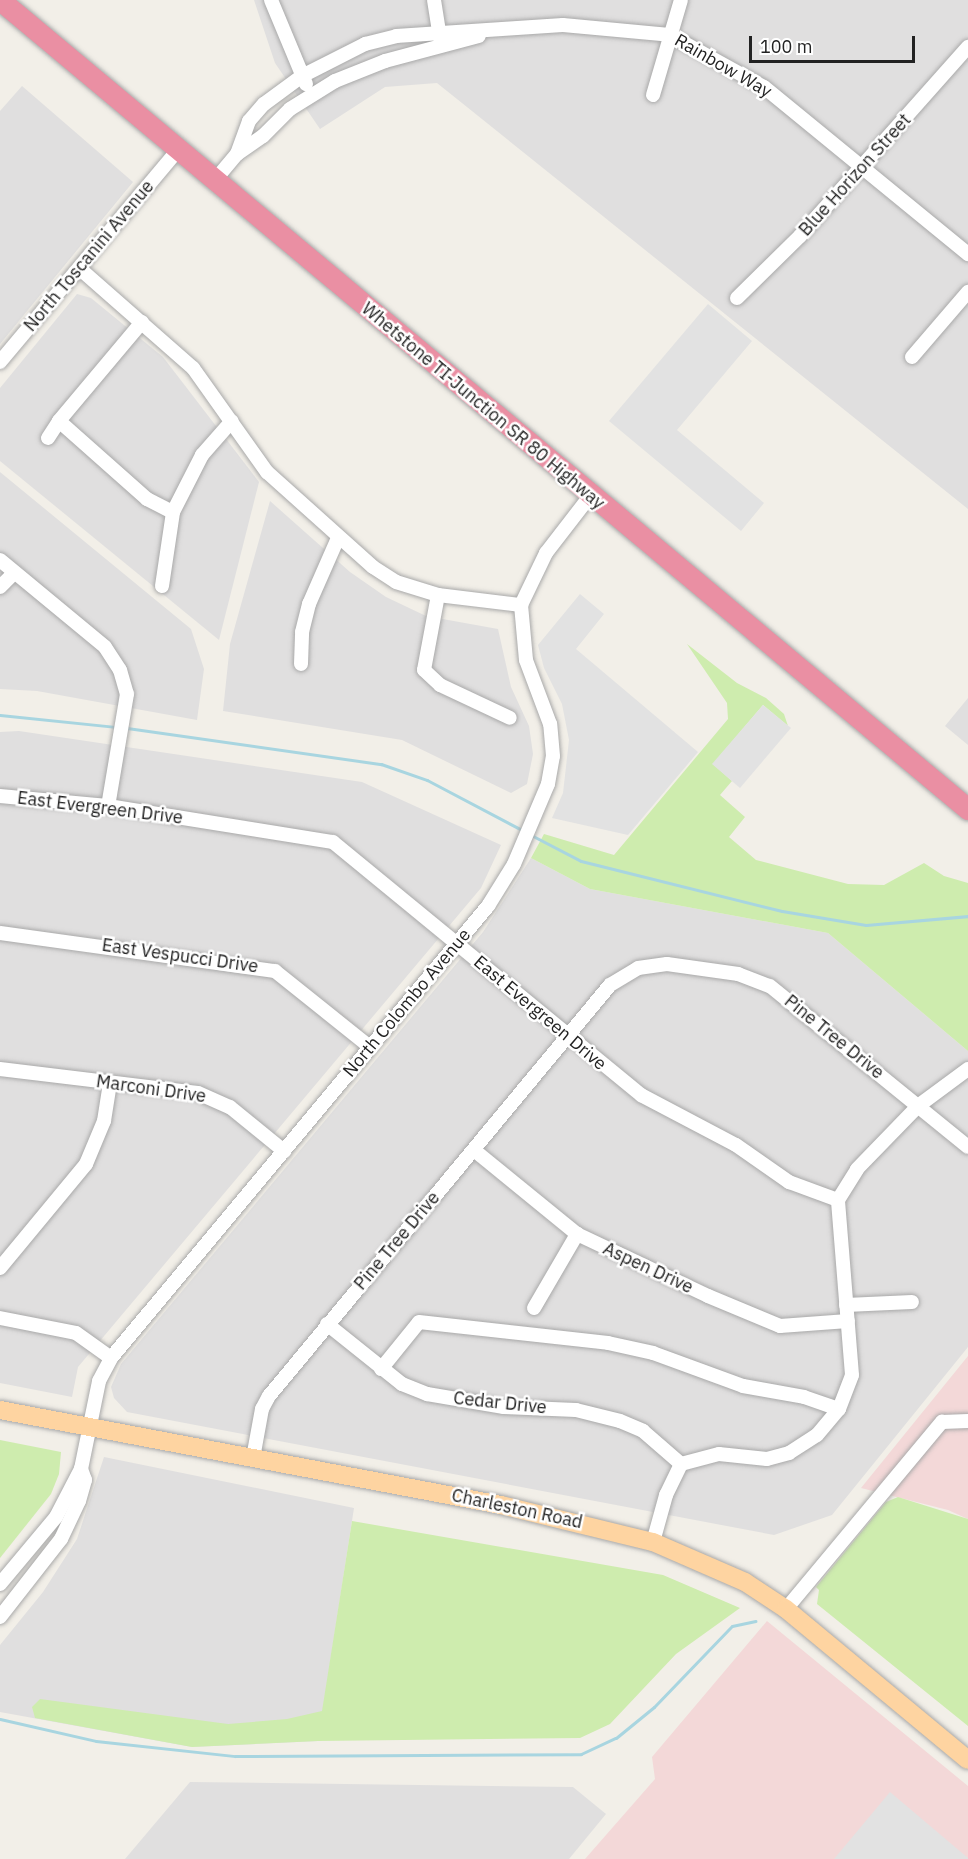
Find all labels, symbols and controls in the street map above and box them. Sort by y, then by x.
scale bar [752,24,918,62]
street label: Rainbow Way [671,30,775,102]
text: 100 m [760,35,812,58]
street label: Blue Horizon Street [794,109,916,241]
street label: North Toscanini Avenue [19,176,159,336]
street label: Whetstone TI-Junction SR 80 Highway [357,298,609,514]
street label: East Evergreen Drive [16,787,184,829]
street label: North Colombo Avenue [339,924,475,1082]
street label: East Vespucci Drive [100,934,260,978]
street label: East Evergreen Drive [469,951,611,1075]
street label: Pine Tree Drive [780,990,888,1084]
street label: Marconi Drive [95,1071,207,1107]
street label: Pine Tree Drive [350,1188,444,1294]
street label: Aspen Drive [600,1238,696,1298]
street label: Cedar Drive [452,1387,548,1419]
street label: Charleston Road [450,1485,584,1533]

